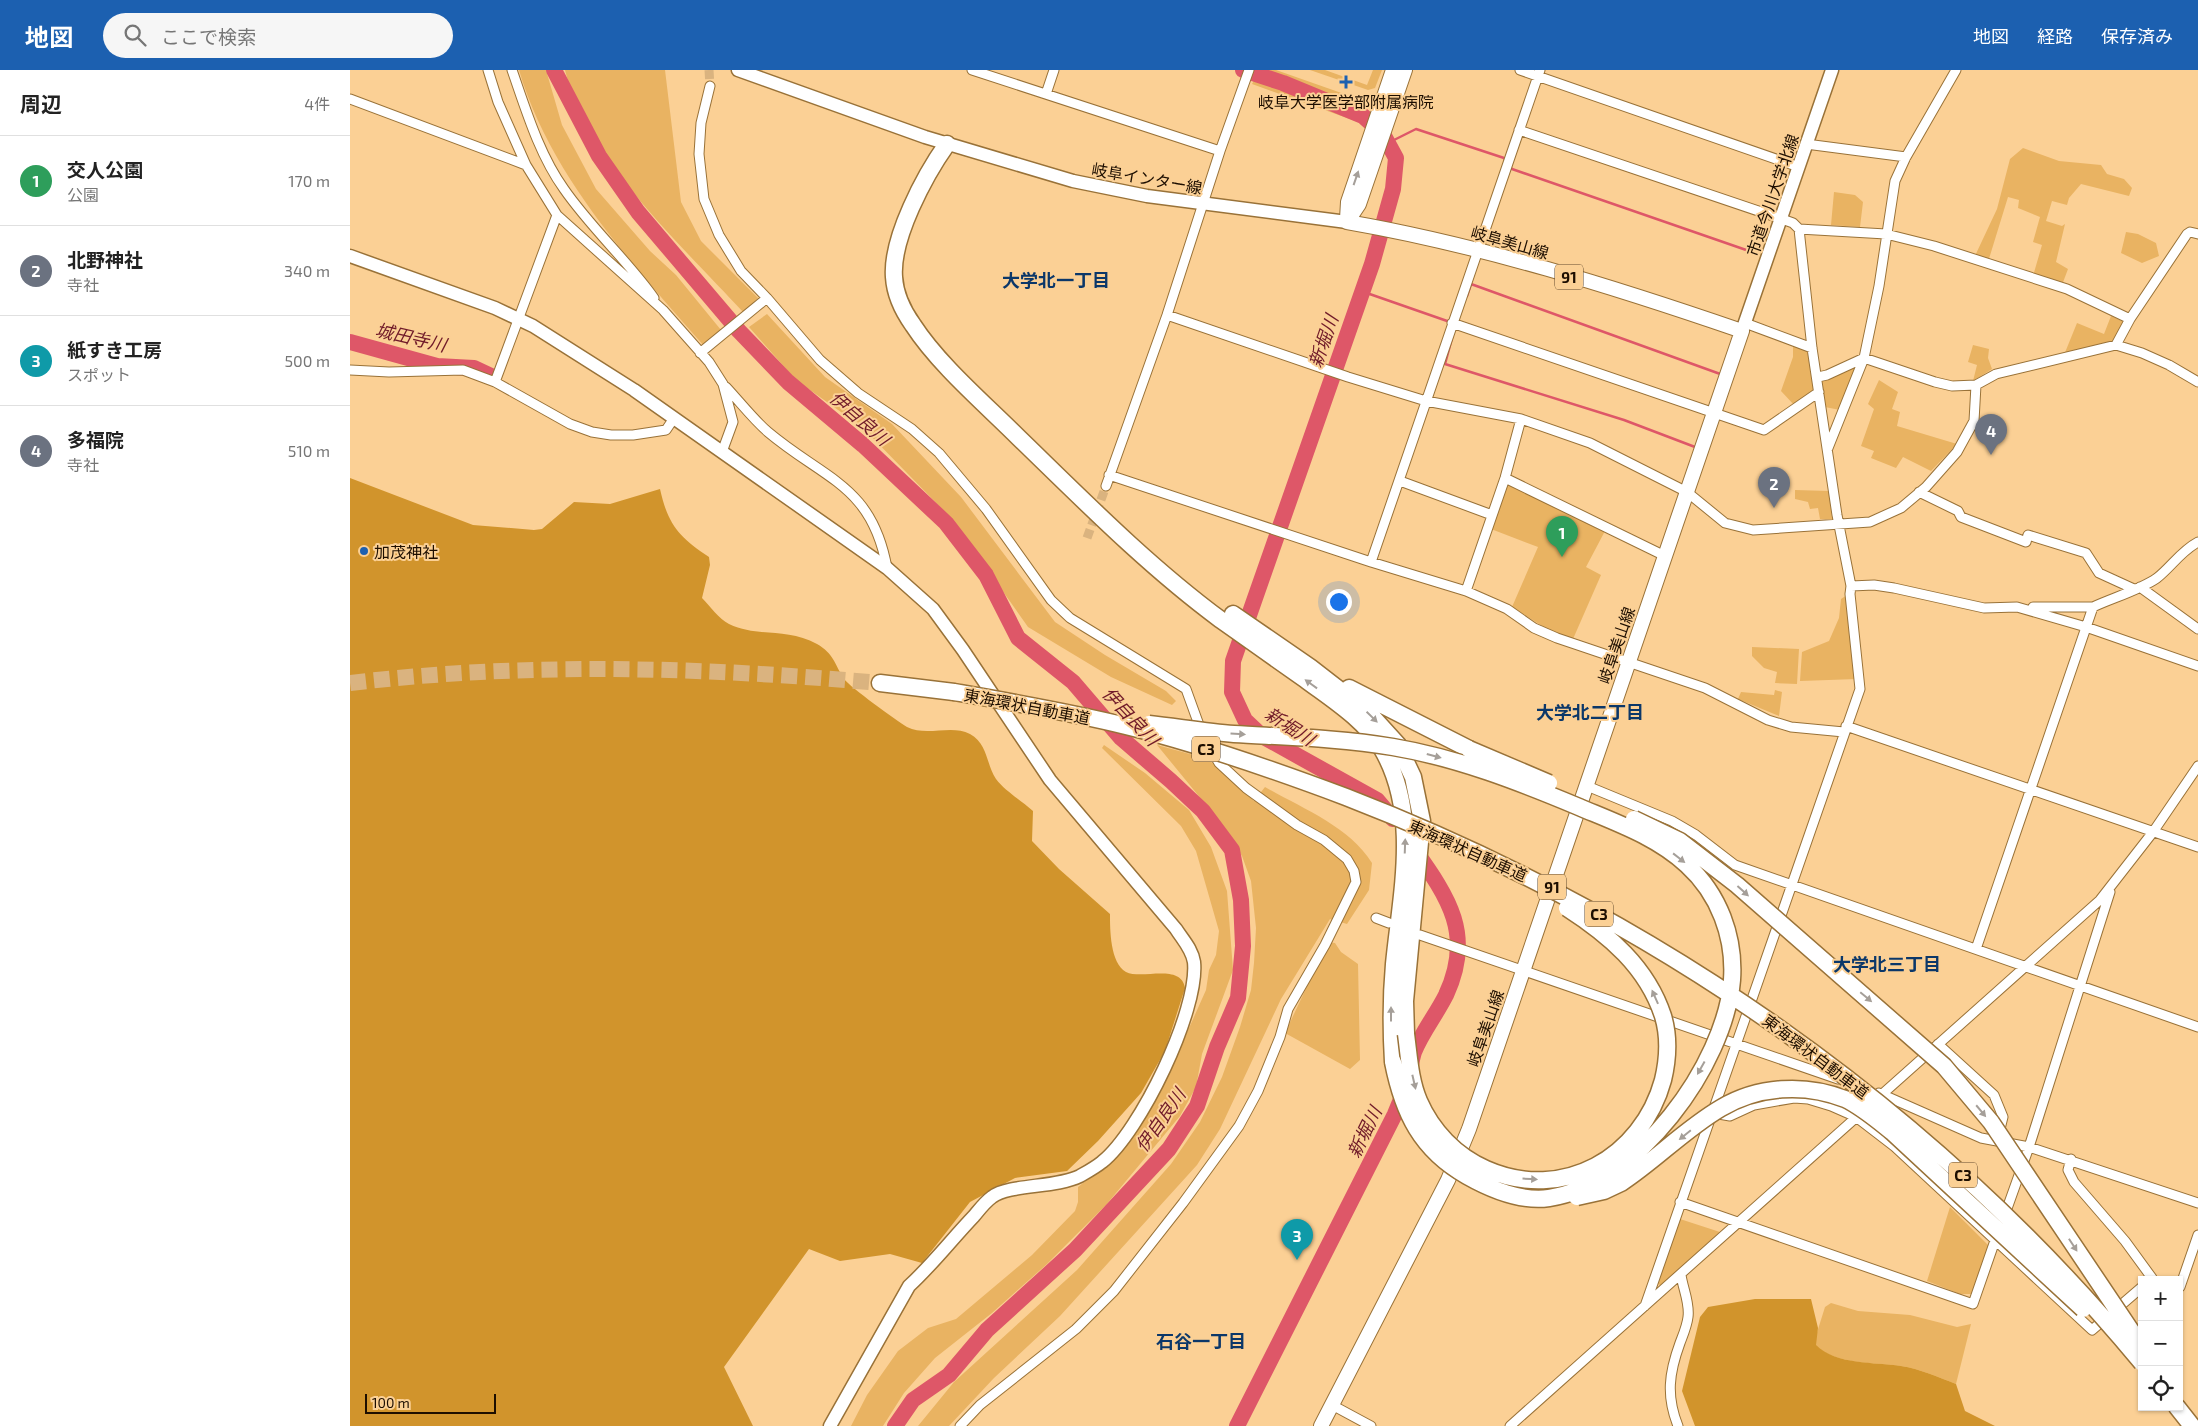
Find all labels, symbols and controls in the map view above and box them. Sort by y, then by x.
search box [103,13,453,58]
icon: search [121,21,149,49]
text: 地図 [25,22,73,51]
text: ここで検索 [161,25,256,48]
text: 地図 [1973,25,2009,47]
text: 経路 [2037,25,2073,47]
text: 保存済み [2101,25,2173,47]
marker: 岐阜大学医学部附属病院 [1339,75,1353,89]
text: 周辺 [20,91,62,116]
place label: 岐阜大学医学部附属病院 [1258,92,1434,111]
text: 4件 [304,94,330,113]
street label: 市道今川大学北線 [1742,131,1802,259]
text: 交人公園 [67,158,143,181]
street label: 岐阜インター線 [1090,159,1204,197]
one-way arrow [1353,170,1361,185]
text: 1 [33,171,39,190]
text: 170 m [288,171,330,190]
text: 公園 [67,185,99,204]
street label: 岐阜美山線 [1469,222,1551,262]
text: 北野神社 [67,248,143,271]
text: 2 [31,261,41,280]
text: 340 m [284,261,330,280]
road number: 91 [1555,264,1583,290]
district label: 大学北一丁目 [1002,269,1110,291]
text: 寺社 [67,275,99,294]
water label: 新堀川 [1304,310,1343,370]
water label: 城田寺川 [373,318,451,356]
text: 紙すき工房 [67,338,162,361]
text: 3 [31,351,41,370]
text: 500 m [285,351,330,370]
text: スポット [67,365,131,384]
water label: 伊自良川 [826,386,896,451]
pin: 4 [1975,414,2007,455]
text: 多福院 [67,428,124,451]
text: 4 [31,441,41,460]
text: 510 m [288,441,330,460]
text: 寺社 [67,455,99,474]
pin: 2 [1758,467,1790,508]
pin: 1 [1546,516,1578,557]
place label: 加茂神社 [374,542,438,561]
marker: 加茂神社 [358,545,370,557]
your location [1326,589,1352,615]
street label: 岐阜美山線 [1594,604,1638,686]
one-way arrow [1304,679,1318,689]
water label: 伊自良川 [1098,682,1165,751]
street label: 東海環状自動車道 [962,684,1092,728]
district label: 大学北二丁目 [1536,701,1644,723]
water label: 新堀川 [1261,702,1320,751]
one-way arrow [1366,711,1378,723]
one-way arrow [1230,731,1246,739]
road number: C3 [1192,736,1220,762]
one-way arrow [1426,752,1441,760]
street label: 東海環状自動車道 [1406,815,1530,885]
one-way arrow [1401,838,1409,854]
one-way arrow [1672,853,1685,864]
road number: 91 [1538,874,1566,900]
one-way arrow [1737,885,1749,897]
road number: C3 [1585,902,1613,926]
district label: 大学北三丁目 [1833,953,1941,975]
street label: 岐阜美山線 [1463,987,1507,1069]
one-way arrow [1650,990,1658,1004]
one-way arrow [1859,992,1872,1003]
one-way arrow [1387,1005,1395,1021]
street label: 東海環状自動車道 [1759,1010,1873,1102]
one-way arrow [1697,1061,1705,1075]
one-way arrow [1410,1075,1418,1090]
water label: 伊自良川 [1130,1083,1191,1156]
water label: 新堀川 [1342,1101,1387,1161]
one-way arrow [1976,1104,1987,1117]
one-way arrow [1679,1129,1691,1140]
road number: C3 [1949,1162,1977,1188]
one-way arrow [1522,1176,1538,1184]
pin: 3 [1281,1219,1313,1260]
one-way arrow [2068,1239,2078,1252]
map controls [2138,1276,2183,1411]
button: + [2138,1276,2183,1321]
button: − [2138,1321,2183,1366]
district label: 石谷一丁目 [1156,1330,1246,1352]
button: locate [2138,1366,2183,1411]
scale bar [365,1391,496,1414]
text: 100 m [372,1394,410,1411]

